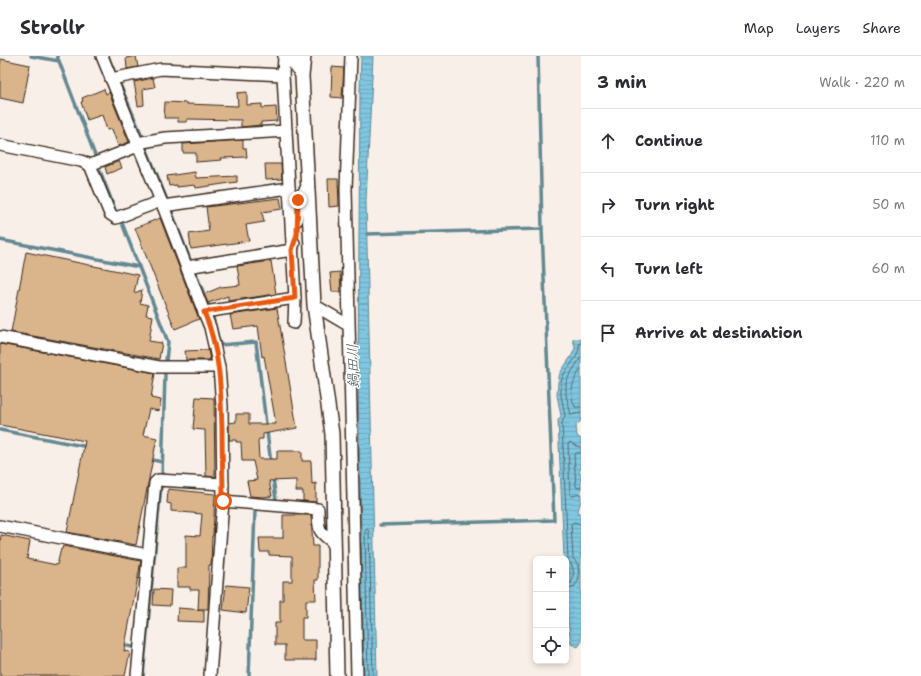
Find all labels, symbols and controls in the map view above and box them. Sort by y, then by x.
text: Strollr [20,15,85,40]
text: Map [744,19,774,37]
text: Layers [796,19,840,37]
text: Share [862,19,901,37]
text: 3 min [597,71,647,93]
text: Walk · 220 m [819,74,905,91]
icon: ahead [597,130,619,152]
text: Continue [635,131,703,151]
text: 110 m [870,132,905,149]
route end [289,191,307,209]
icon: right [597,194,619,216]
text: Turn right [635,195,715,215]
text: 50 m [872,196,905,213]
icon: left [597,258,619,280]
text: Turn left [635,259,703,279]
text: 60 m [872,260,905,277]
icon: arrive [597,322,619,344]
text: Arrive at destination [635,323,803,343]
water label: 鍋田川 [343,343,363,389]
route start [214,492,232,510]
map controls [533,556,569,664]
button: + [533,556,569,592]
button: − [533,592,569,628]
button: locate [533,628,569,664]

